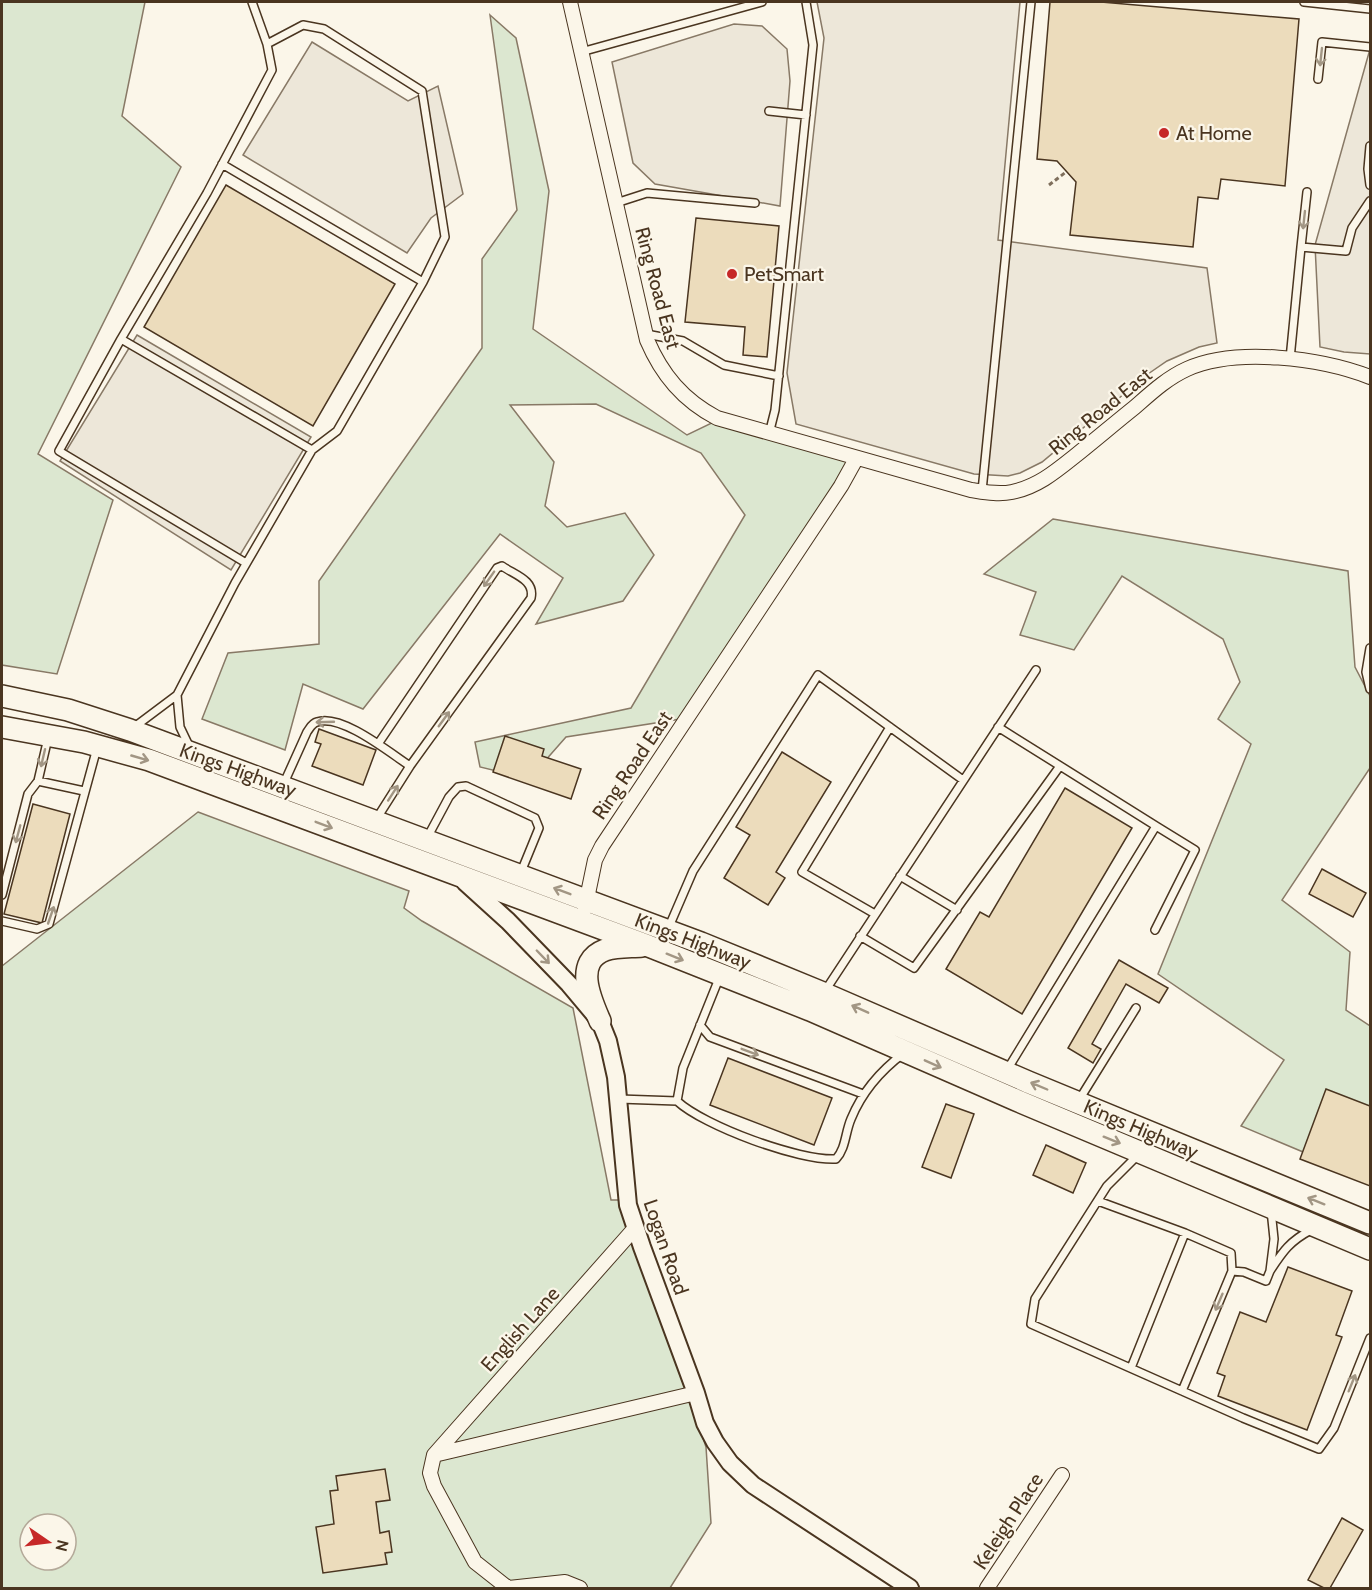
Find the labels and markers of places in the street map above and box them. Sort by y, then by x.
place label: At Home [1176,121,1252,145]
marker: At Home [1157,126,1171,140]
place label: PetSmart [744,262,824,286]
marker: PetSmart [725,267,739,281]

